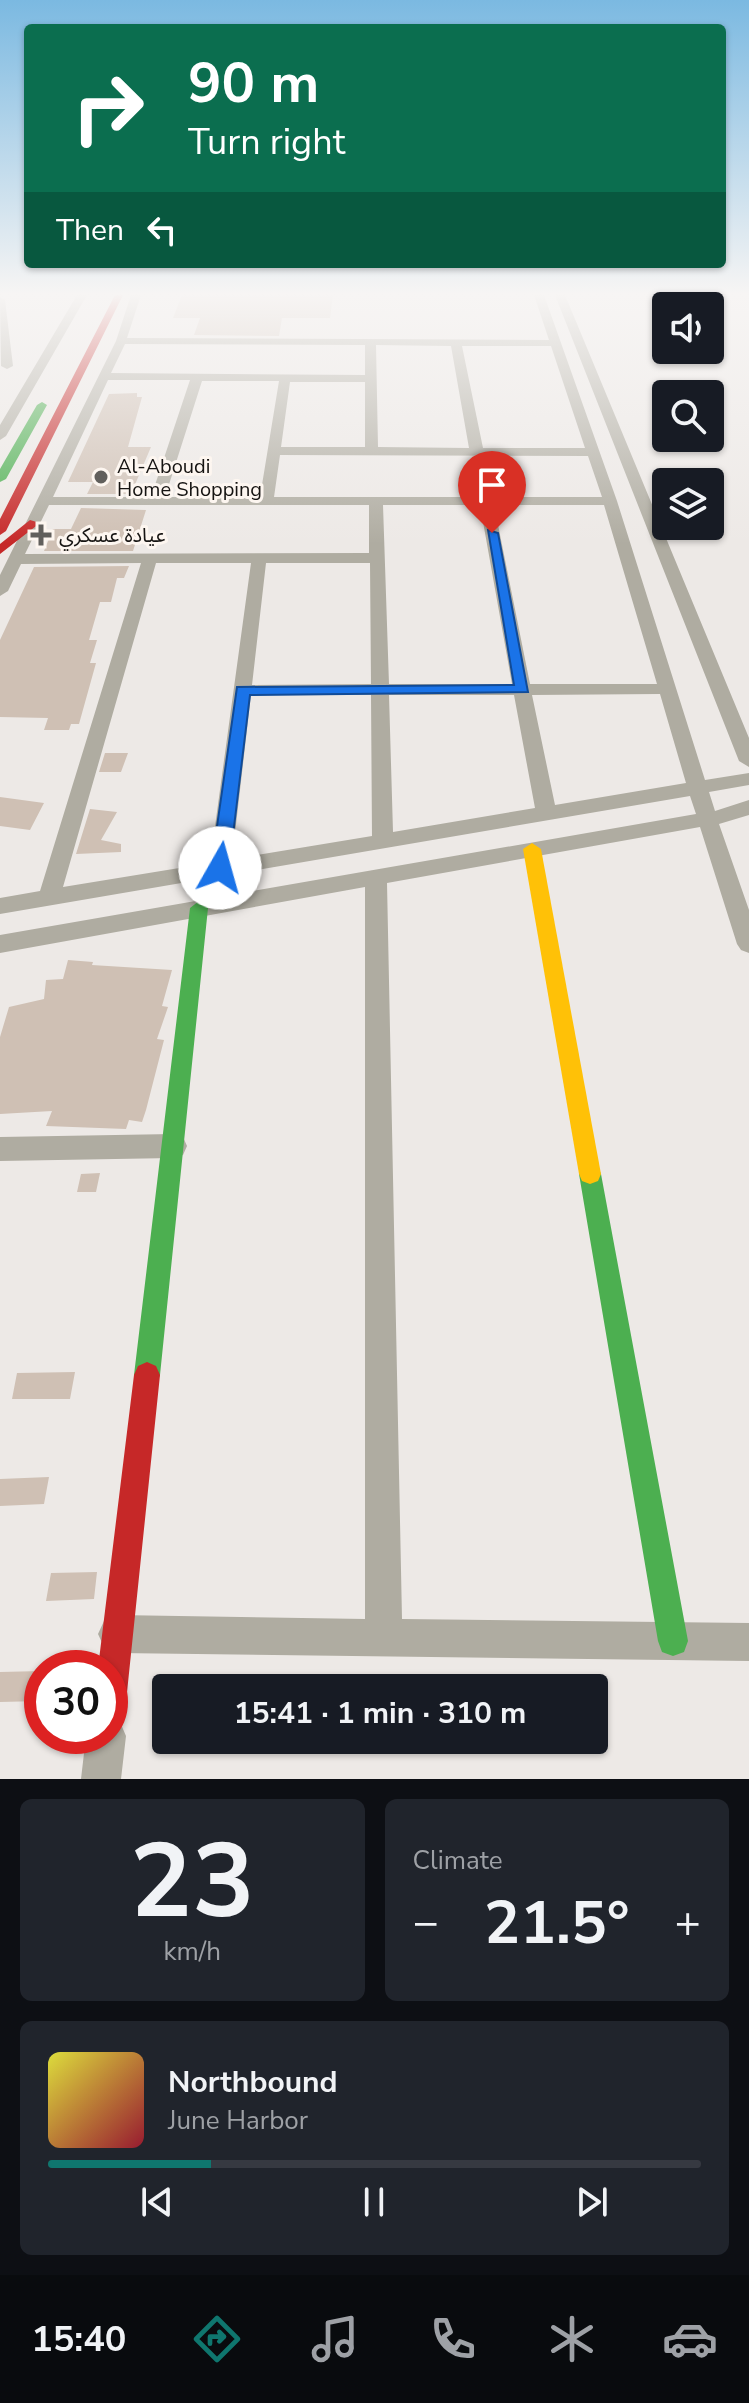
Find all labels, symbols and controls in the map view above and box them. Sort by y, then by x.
text: 90 m [188,45,319,122]
icon: right [56,56,160,160]
text: Turn right [188,118,345,167]
icon: left [140,208,184,252]
text: Then [56,210,124,251]
map controls [652,292,724,540]
button: sound [652,292,724,364]
button: search [652,380,724,452]
pin [458,451,526,533]
place label: Al-Aboudi Home Shopping [117,453,262,503]
icon: arrive [470,463,514,507]
marker: Al-Aboudi Home Shopping [92,468,110,486]
button: layers [652,468,724,540]
place label: عيادة عسكري [59,522,165,551]
marker: عيادة عسكري [30,524,52,546]
position arrow [178,826,262,910]
speed limit sign: 30 [24,1650,128,1754]
text: 15:41 · 1 min · 310 m [234,1693,526,1734]
text: 23 [130,1811,255,1953]
text: Climate [413,1843,503,1878]
text: 21.5° [484,1882,630,1964]
text: − [413,1893,439,1953]
text: + [675,1893,701,1953]
text: km/h [164,1934,221,1969]
text: Northbound [168,2062,338,2103]
text: June Harbor [168,2103,308,2138]
icon: previous [135,2180,179,2224]
icon: pause [352,2180,396,2224]
icon: next [570,2180,614,2224]
icon: directions [189,2311,245,2367]
icon: music [307,2311,363,2367]
icon: phone [425,2311,481,2367]
icon: climate [544,2311,600,2367]
icon: car [662,2311,718,2367]
text: 15:40 [31,2315,126,2364]

